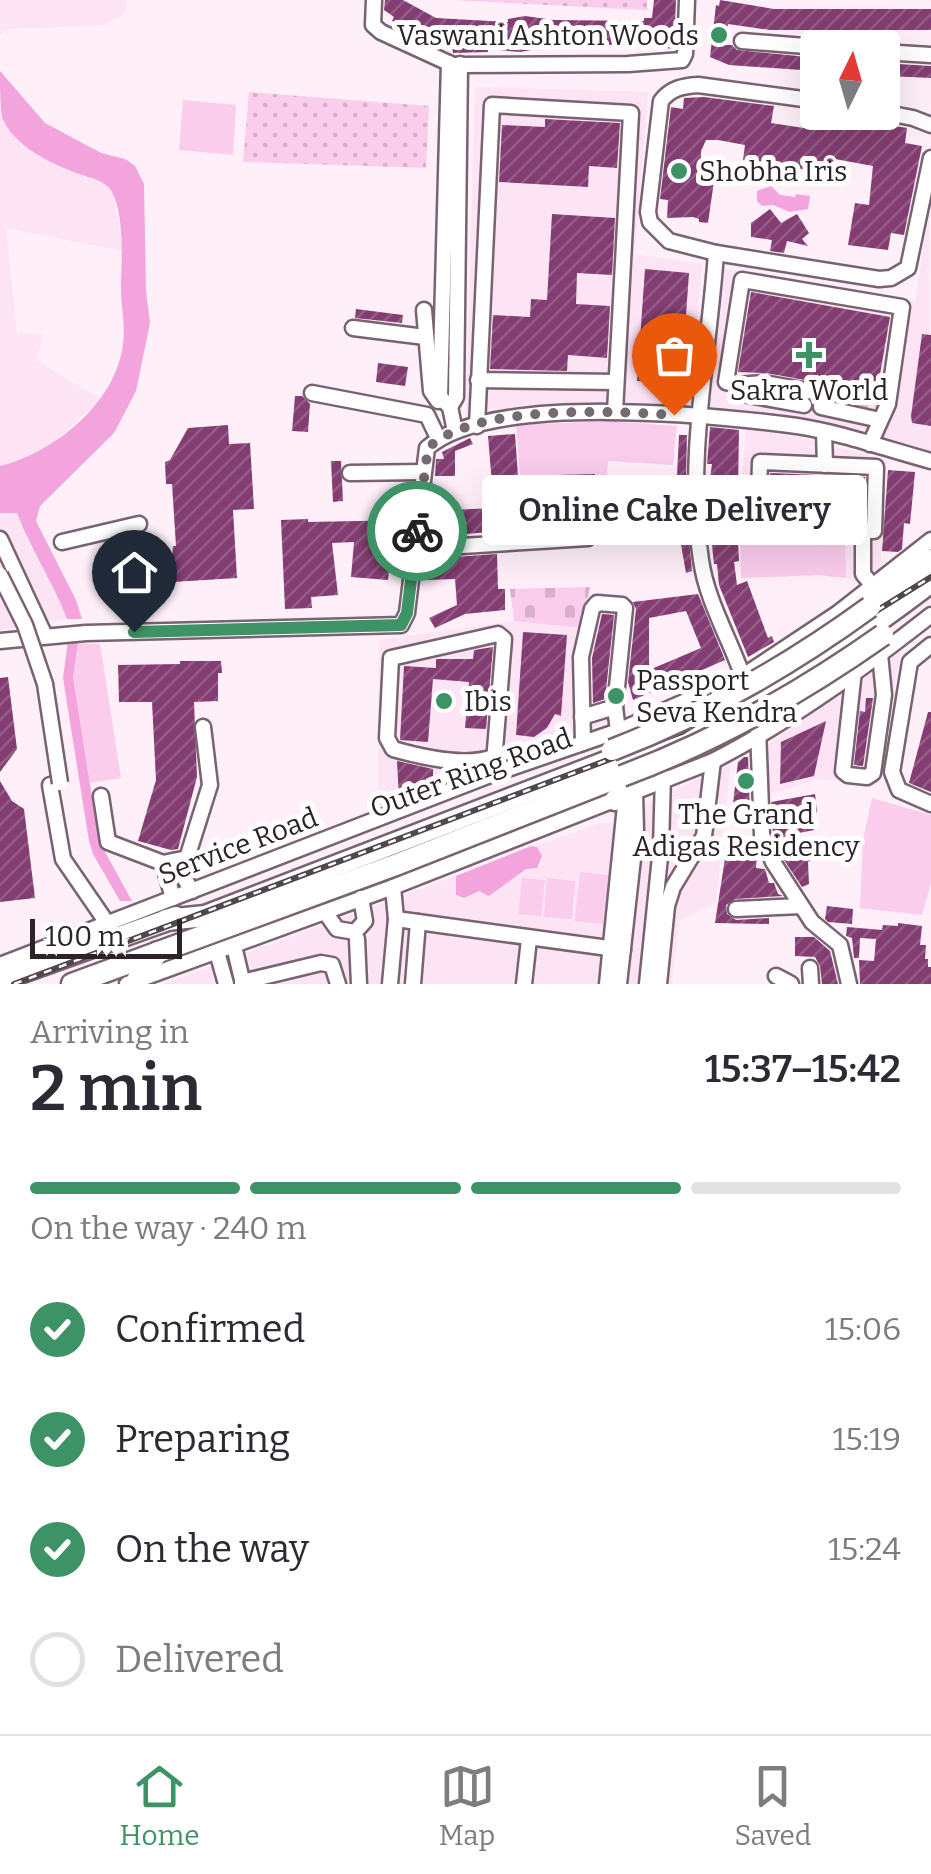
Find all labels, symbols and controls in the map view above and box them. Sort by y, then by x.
place label: Vaswani Ashton Woods [397,19,699,52]
marker: Vaswani Ashton Woods [708,24,730,46]
north arrow [800,30,900,130]
map controls [800,30,900,130]
place label: Shobha Iris [699,155,847,188]
marker: Shobha Iris [668,160,690,182]
pin [632,313,717,416]
icon: bag [647,328,702,383]
marker: Sakra World [796,342,822,368]
place label: Sakra World [730,374,888,407]
callout: Online Cake Delivery [482,475,866,545]
courier [367,481,467,581]
text: Online Cake Delivery [518,491,831,529]
icon: bike [390,504,445,559]
pin [92,530,177,633]
icon: home [107,545,162,600]
place label: Passport Seva Kendra [636,664,797,729]
place label: Ibis [464,685,512,718]
marker: Passport Seva Kendra [605,685,627,707]
marker: Ibis [433,690,455,712]
street label: Outer Ring Road [366,721,576,825]
marker: The Grand Adigas Residency [735,770,757,792]
place label: The Grand Adigas Residency [632,798,860,863]
street label: Service Road [154,801,322,891]
scale bar [30,914,182,958]
text: 100 m [45,920,125,953]
text: Arriving in [30,1013,189,1051]
text: 15:37–15:42 [705,1046,901,1092]
text: 2 min [30,1049,202,1127]
text: On the way · 240 m [30,1209,307,1247]
icon: check [30,1302,85,1357]
text: Confirmed [115,1306,305,1352]
text: 15:06 [825,1310,901,1348]
icon: check [30,1412,85,1467]
text: Preparing [115,1416,290,1462]
text: 15:19 [832,1420,901,1458]
icon: check [30,1522,85,1577]
text: On the way [115,1526,309,1572]
text: 15:24 [828,1530,901,1568]
text: Delivered [115,1636,284,1682]
tab: Home [120,1759,200,1852]
tab: Map [439,1759,495,1852]
tab: Saved [734,1759,811,1852]

